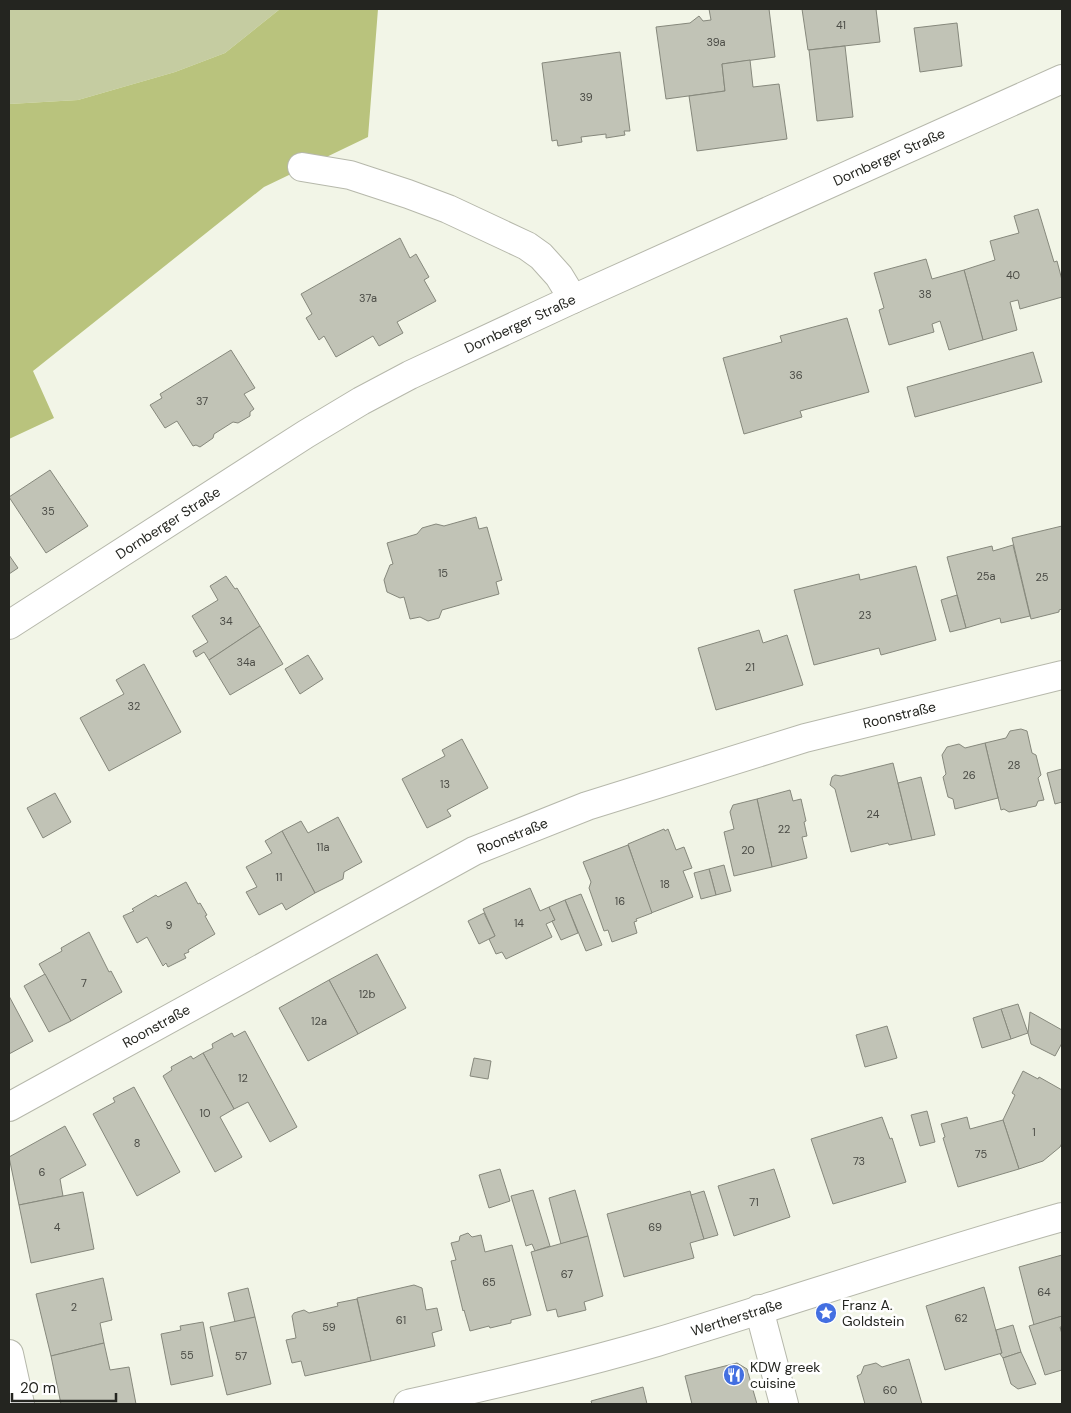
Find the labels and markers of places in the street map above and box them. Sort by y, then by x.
place label: Franz A. Goldstein [842,1296,904,1330]
place icon: Franz A. Goldstein [814,1301,838,1325]
place label: KDW greek cuisine [750,1358,820,1392]
restaurant icon: KDW greek cuisine [722,1363,746,1387]

